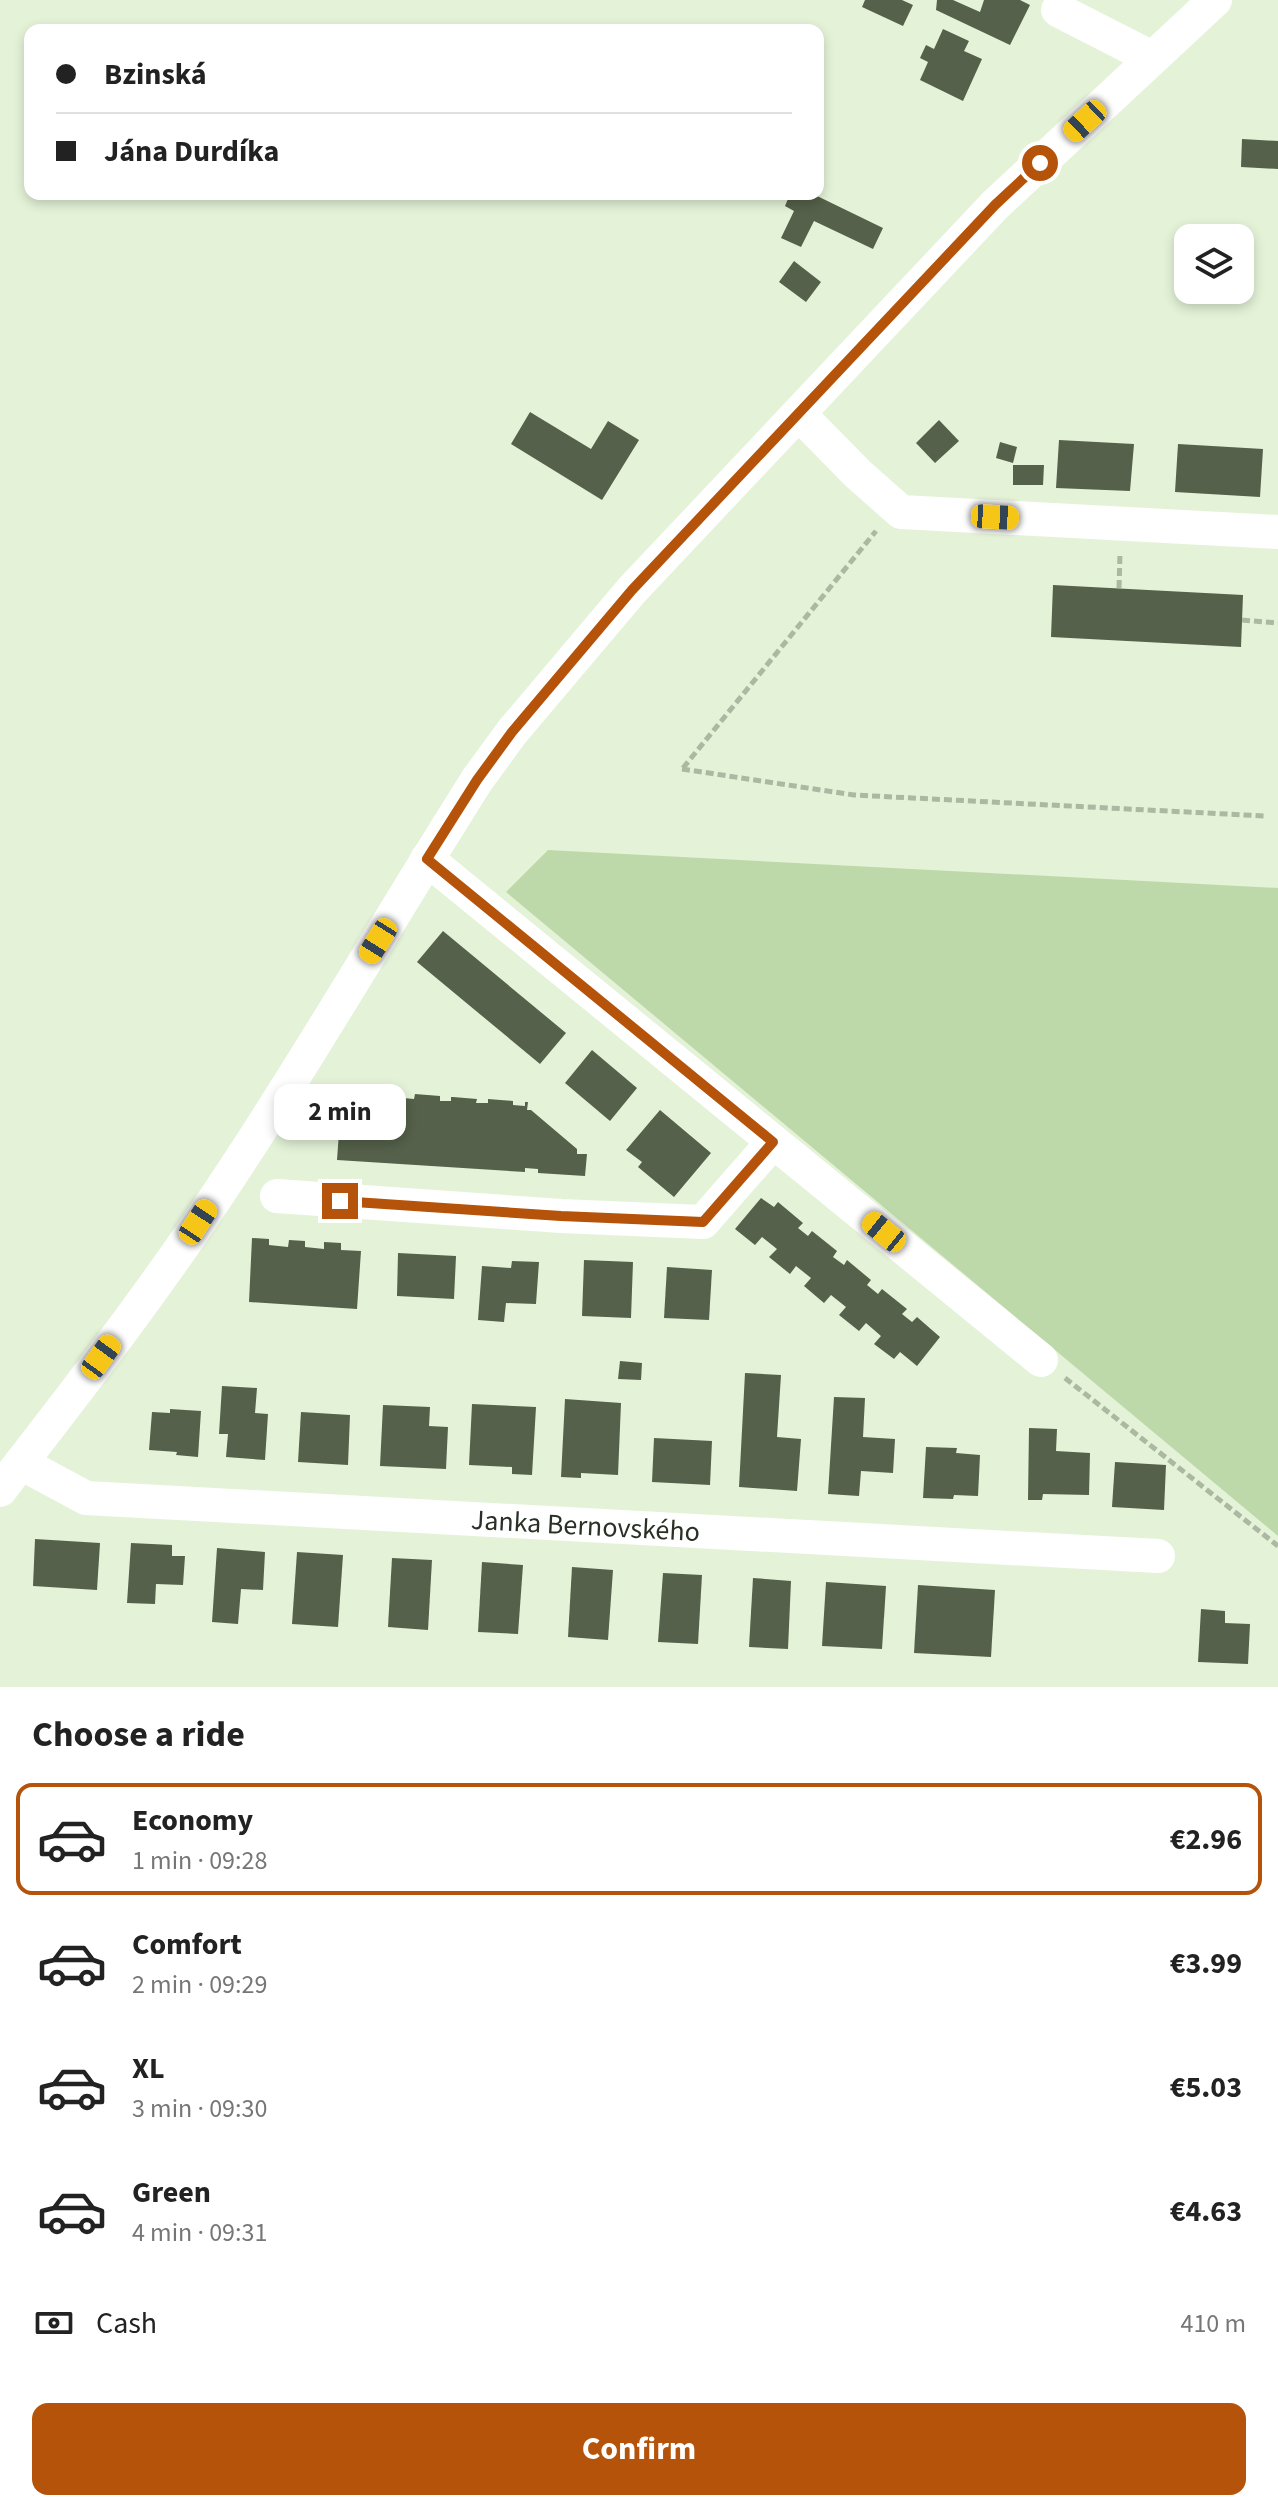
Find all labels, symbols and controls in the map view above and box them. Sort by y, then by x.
text: Bzinská [104,53,207,96]
car [1059,96,1111,146]
text: Jána Durdíka [104,130,279,173]
route start [1022,145,1058,181]
map controls [1174,224,1254,304]
button: layers [1174,224,1254,304]
car [970,504,1020,530]
car [355,914,401,968]
callout: 2 min [274,1085,406,1141]
text: 2 min [308,1093,372,1130]
route end [322,1183,358,1219]
car [175,1195,221,1249]
car [858,1208,910,1256]
car [77,1331,125,1383]
street label: Janka Bernovského [470,1500,701,1552]
text: Choose a ride [32,1709,245,1760]
text: Economy [132,1799,253,1842]
icon: car [36,1803,108,1875]
text: €2.96 [1170,1818,1242,1861]
text: 1 min · 09:28 [132,1842,267,1879]
text: Comfort [132,1923,242,1966]
icon: car [36,1927,108,1999]
text: €3.99 [1170,1942,1242,1985]
text: 2 min · 09:29 [132,1966,267,2003]
text: XL [132,2047,165,2090]
icon: car [36,2051,108,2123]
text: €5.03 [1170,2066,1242,2109]
text: 3 min · 09:30 [132,2090,267,2127]
text: Green [132,2171,211,2214]
icon: car [36,2175,108,2247]
text: €4.63 [1170,2190,1242,2233]
text: 4 min · 09:31 [132,2214,267,2251]
icon: cash [32,2301,76,2345]
text: Cash [96,2302,157,2345]
text: 410 m [1180,2305,1246,2342]
button: Confirm [32,2403,1246,2495]

